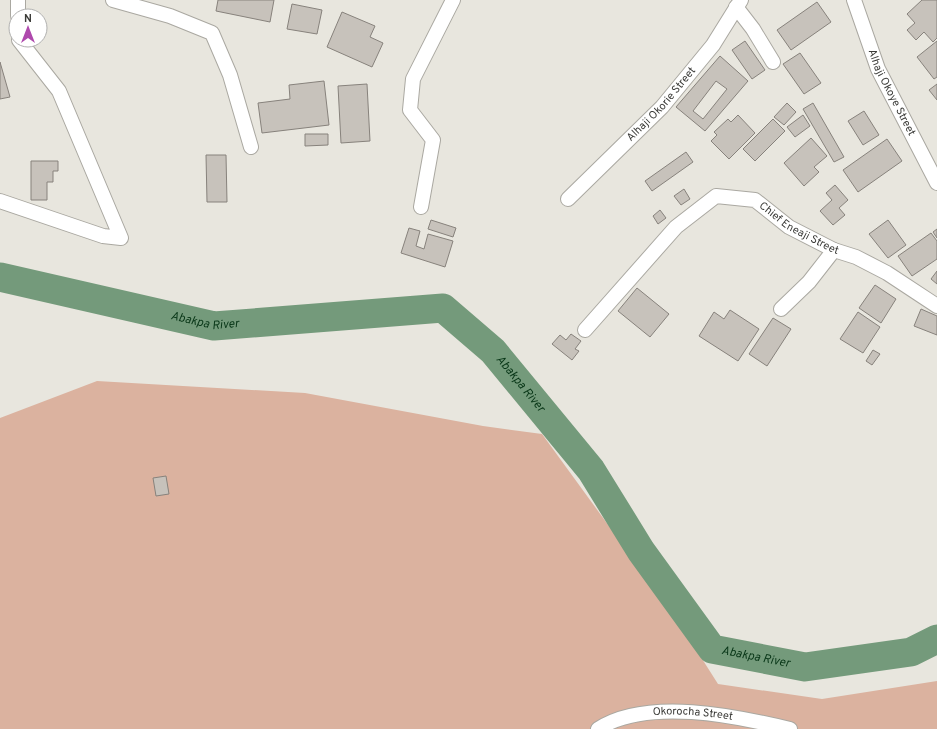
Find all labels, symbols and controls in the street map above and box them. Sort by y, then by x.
north arrow [8,8,48,48]
text: N [24,12,32,26]
street label: Alhaji Okoye Street [865,47,918,138]
street label: Alhaji Okorie Street [624,64,699,145]
street label: Chief Eneaji Street [756,199,840,258]
water label: Abakpa River [169,308,241,334]
water label: Abakpa River [492,352,549,417]
water label: Abakpa River [720,643,793,672]
street label: Okorocha Street [652,704,734,724]

